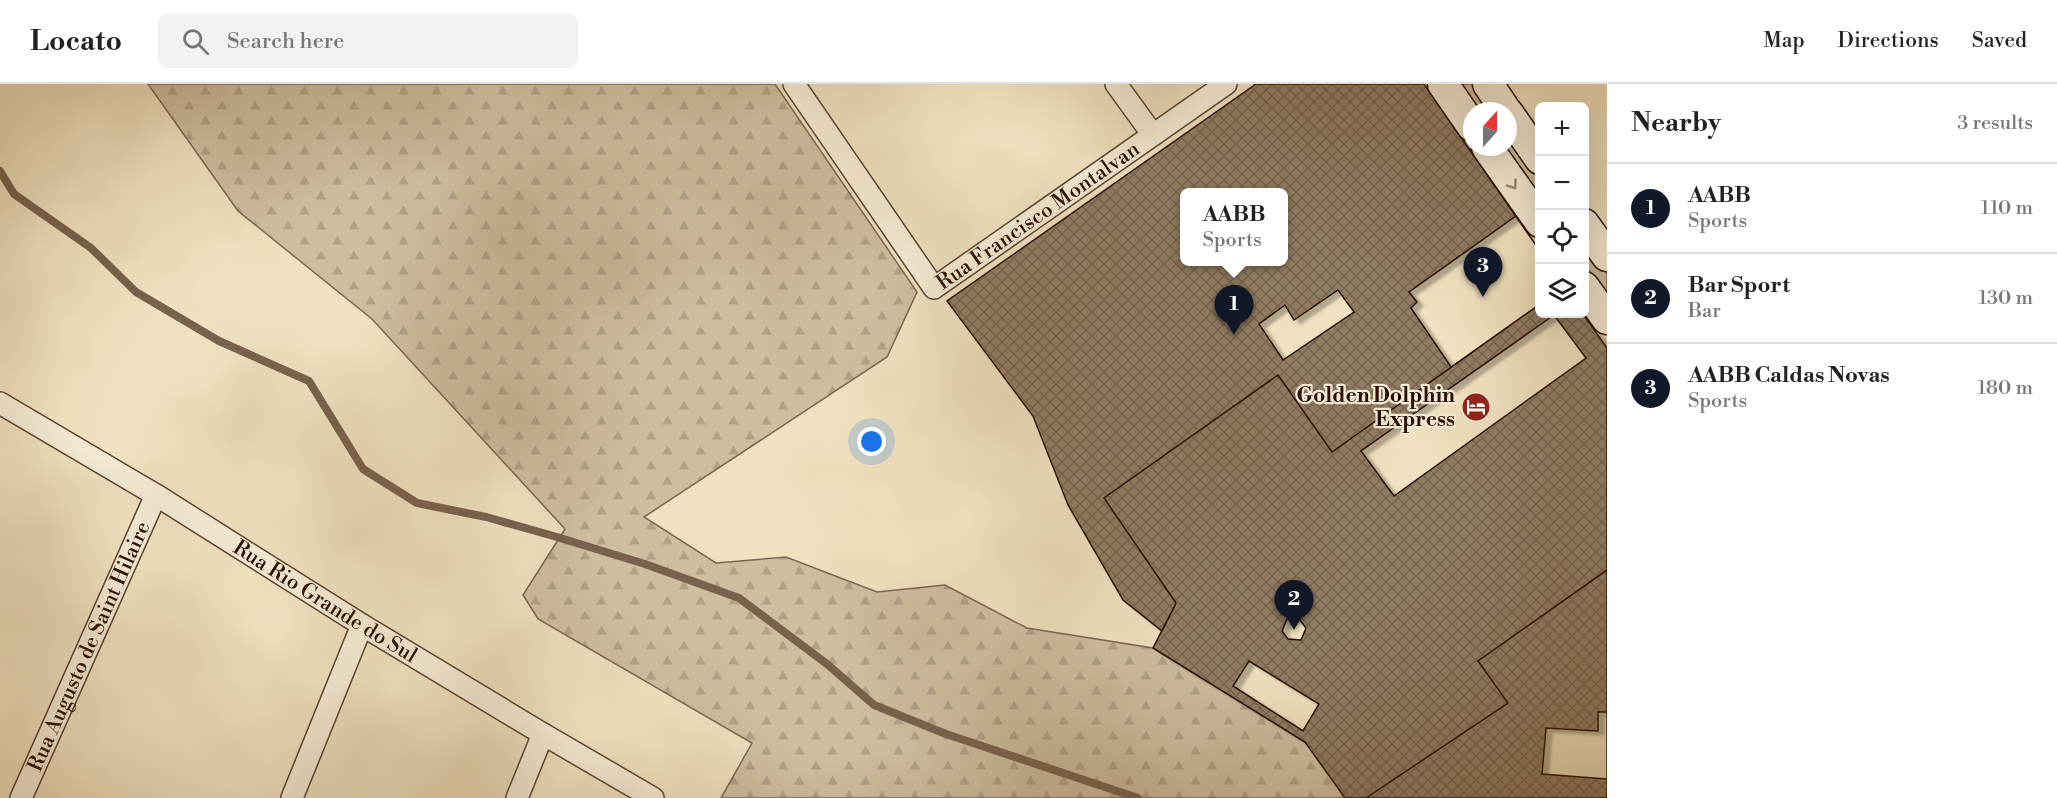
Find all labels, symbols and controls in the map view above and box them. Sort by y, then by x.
search box [158,14,578,68]
text: Locato [30,24,122,59]
icon: search [179,25,212,58]
text: Search here [227,28,344,55]
text: Map [1763,28,1805,54]
text: Directions [1838,28,1939,54]
text: Saved [1972,28,2027,54]
north arrow [1463,102,1517,156]
map controls [1535,102,1589,318]
button: + [1535,102,1589,156]
text: Nearby [1631,107,1721,139]
text: 3 results [1957,111,2033,136]
street label: Rua Francisco Montalvan [932,136,1145,296]
button: − [1535,156,1589,210]
one-way arrow [1506,178,1517,189]
text: AABB [1688,182,1751,209]
popup [1180,188,1288,266]
text: 1 [1646,196,1655,221]
text: 110 m [1981,196,2033,221]
text: AABB [1203,201,1265,228]
text: Sports [1688,209,1747,234]
button: locate [1535,210,1589,264]
text: Sports [1203,228,1262,253]
pin: 3 [1464,248,1502,297]
button: layers [1535,264,1589,318]
text: Bar Sport [1688,272,1790,299]
pin: 1 [1214,286,1254,335]
text: 2 [1644,286,1657,311]
text: 130 m [1978,286,2033,311]
text: Bar [1688,299,1721,324]
text: AABB Caldas Novas [1688,362,1890,389]
text: 3 [1644,376,1657,401]
text: 180 m [1978,376,2033,401]
place label: Golden Dolphin Express [1296,383,1455,433]
text: Sports [1688,389,1747,414]
hotel icon: Golden Dolphin Express [1460,391,1492,423]
your location [857,427,886,456]
street label: Rua Augusto de Saint Hilaire [22,518,157,776]
street label: Rua Rio Grande do Sul [228,535,422,669]
pin: 2 [1274,580,1314,630]

